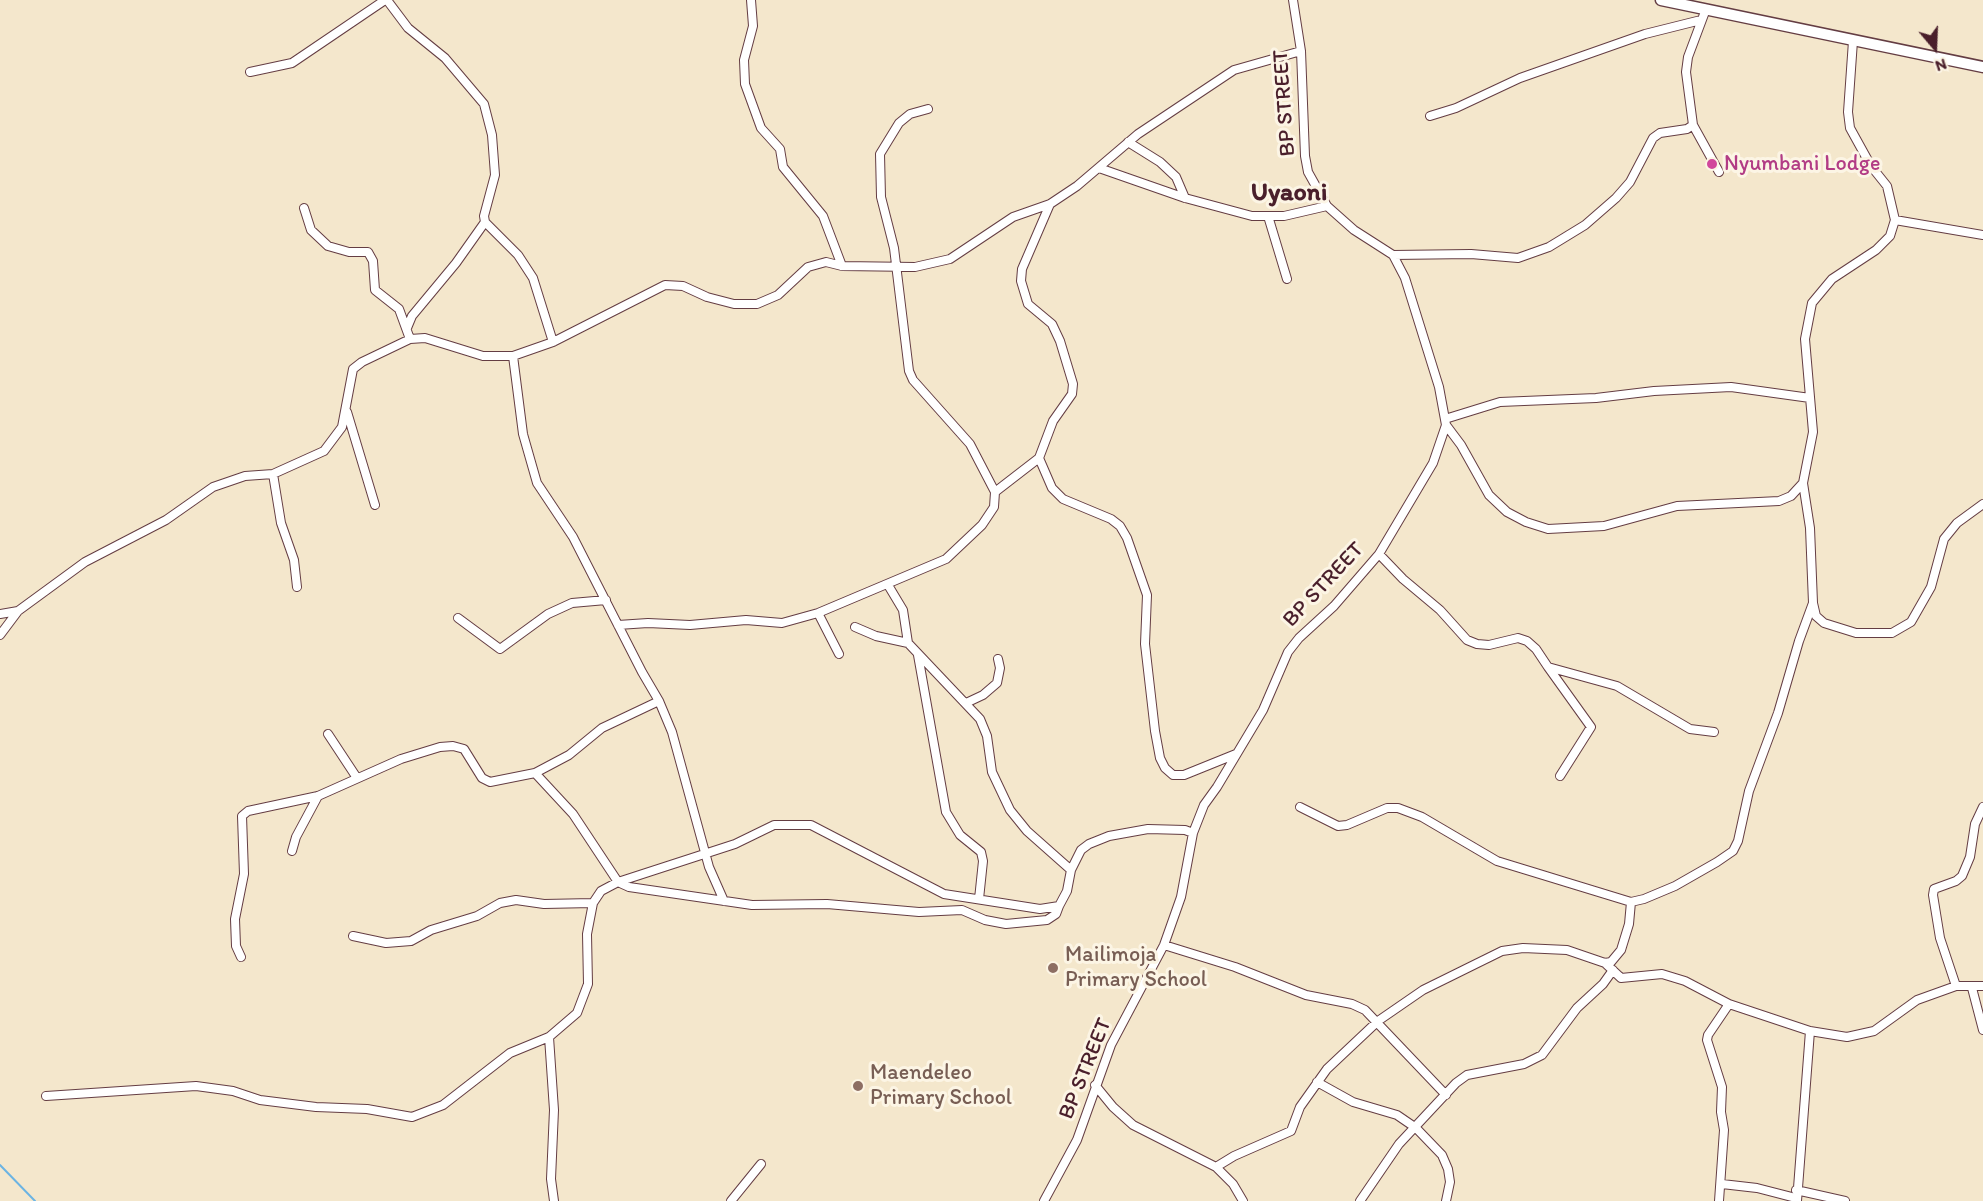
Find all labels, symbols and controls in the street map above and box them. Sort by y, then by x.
north arrow [1905,18,1965,78]
street label: BP STREET [1268,49,1302,157]
text: N [1933,55,1949,76]
place label: Nyumbani Lodge [1724,151,1880,177]
marker: Nyumbani Lodge [1705,157,1719,171]
district label: Uyaoni [1251,177,1327,209]
street label: BP STREET [1278,537,1370,633]
place label: Mailimoja Primary School [1065,942,1207,993]
marker: Mailimoja Primary School [1046,961,1060,975]
street label: BP STREET [1054,1015,1118,1123]
place label: Maendeleo Primary School [870,1060,1012,1112]
marker: Maendeleo Primary School [851,1079,865,1093]

